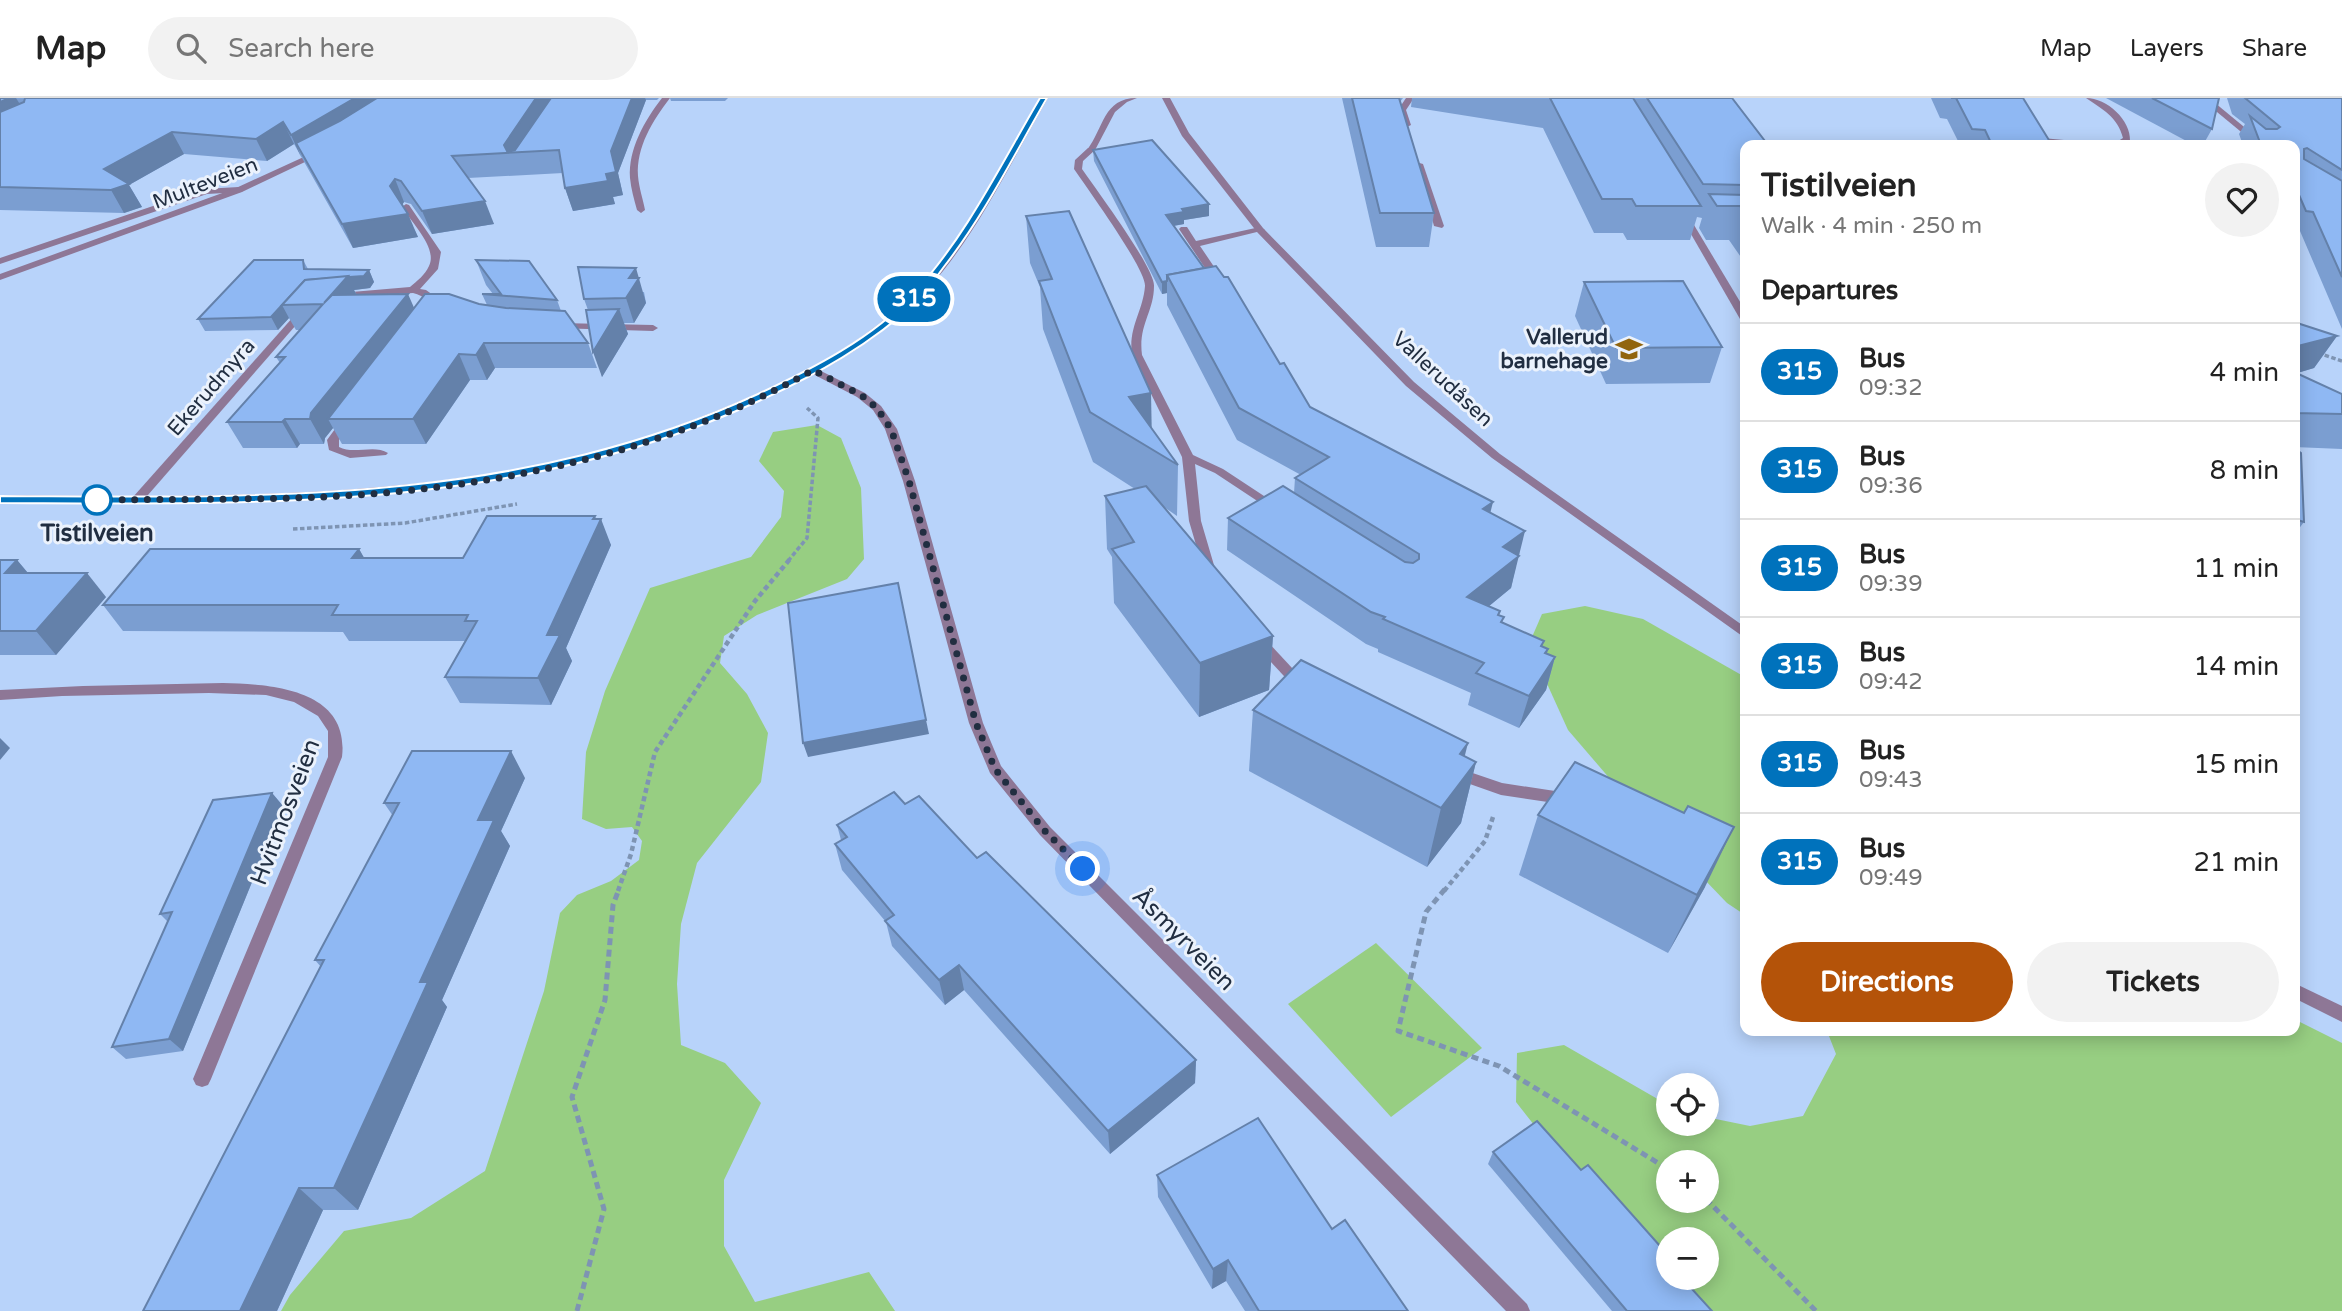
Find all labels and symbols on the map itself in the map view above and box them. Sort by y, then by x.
street label: Multeveien [149,152,261,215]
line badge: 315 [874,276,954,322]
place label: Vallerud barnehage [1501,325,1608,374]
street label: Vallerudåsen [1387,327,1498,432]
street label: Ekerudmyra [162,334,260,441]
school or university icon: Vallerud barnehage [1614,334,1644,364]
marker: Tistilveien [82,485,112,515]
place label: Tistilveien [39,519,154,548]
street label: Hvitmosveien [244,735,327,889]
your location [1065,851,1100,886]
street label: Åsmyrveien [1126,881,1242,997]

